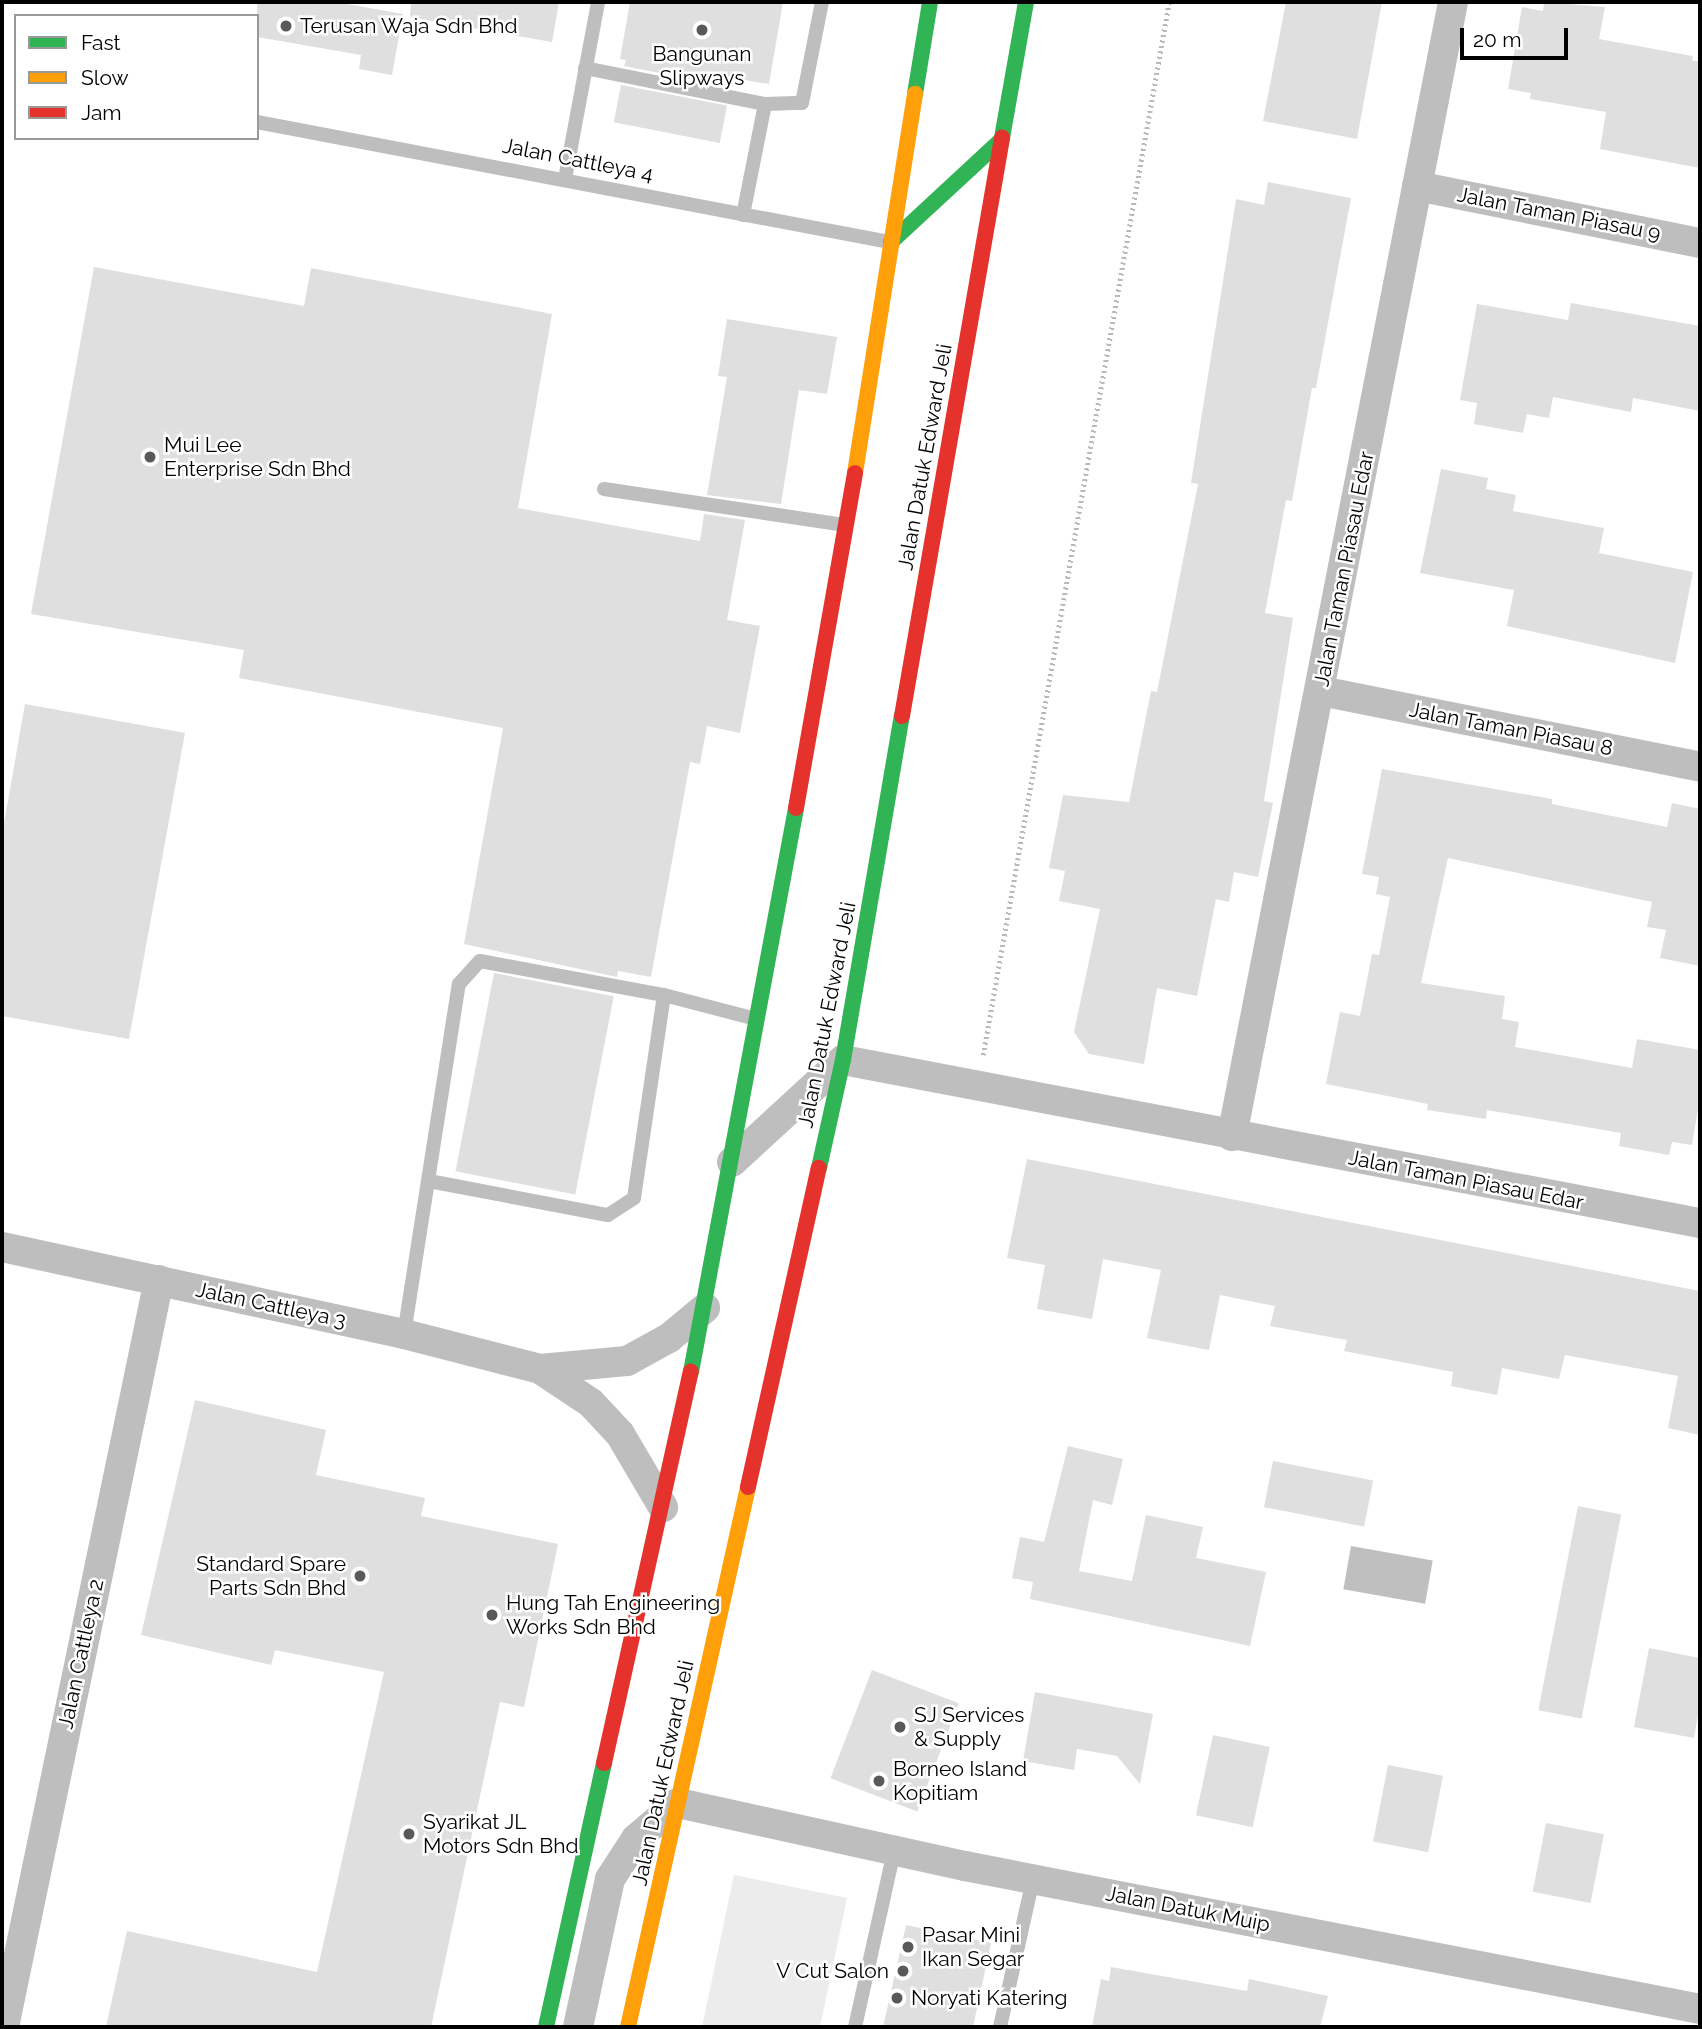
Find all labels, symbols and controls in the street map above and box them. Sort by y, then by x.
place label: Terusan Waja Sdn Bhd [300,13,518,39]
legend [14,14,259,140]
scale bar [1464,14,1572,58]
marker: Terusan Waja Sdn Bhd [278,18,294,34]
marker: Bangunan Slipways [694,22,710,38]
text: 20 m [1473,27,1521,52]
text: Fast [81,30,121,55]
place label: Bangunan Slipways [652,41,752,91]
text: Slow [81,65,129,90]
text: Jam [81,100,122,125]
street label: Jalan Cattleya 4 [500,133,656,187]
street label: Jalan Taman Piasau 9 [1455,182,1663,246]
street label: Jalan Datuk Edward Jeli [893,341,957,573]
place label: Mui Lee Enterprise Sdn Bhd [164,432,351,482]
marker: Mui Lee Enterprise Sdn Bhd [142,449,158,465]
street label: Jalan Taman Piasau Edar [1309,449,1379,689]
street label: Jalan Taman Piasau 8 [1407,697,1615,761]
street label: Jalan Datuk Edward Jeli [793,900,861,1130]
street label: Jalan Taman Piasau Edar [1346,1145,1586,1215]
street label: Jalan Cattleya 3 [194,1277,348,1333]
place label: Standard Spare Parts Sdn Bhd [196,1551,346,1601]
marker: Standard Spare Parts Sdn Bhd [352,1568,368,1584]
street label: Jalan Cattleya 2 [53,1577,109,1731]
place label: Hung Tah Engineering Works Sdn Bhd [506,1590,721,1640]
marker: Hung Tah Engineering Works Sdn Bhd [484,1607,500,1623]
street label: Jalan Datuk Edward Jeli [627,1658,699,1888]
place label: SJ Services & Supply [914,1702,1024,1752]
marker: SJ Services & Supply [892,1719,908,1735]
place label: Borneo Island Kopitiam [893,1756,1027,1806]
marker: Borneo Island Kopitiam [871,1773,887,1789]
place label: Syarikat JL Motors Sdn Bhd [423,1809,578,1859]
marker: Syarikat JL Motors Sdn Bhd [401,1826,417,1842]
street label: Jalan Datuk Muip [1104,1881,1272,1937]
place label: Pasar Mini Ikan Segar [922,1922,1024,1972]
marker: Pasar Mini Ikan Segar [900,1939,916,1955]
place label: V Cut Salon [775,1958,889,1984]
marker: V Cut Salon [895,1963,911,1979]
place label: Noryati Katering [911,1985,1068,2011]
marker: Noryati Katering [889,1990,905,2006]

